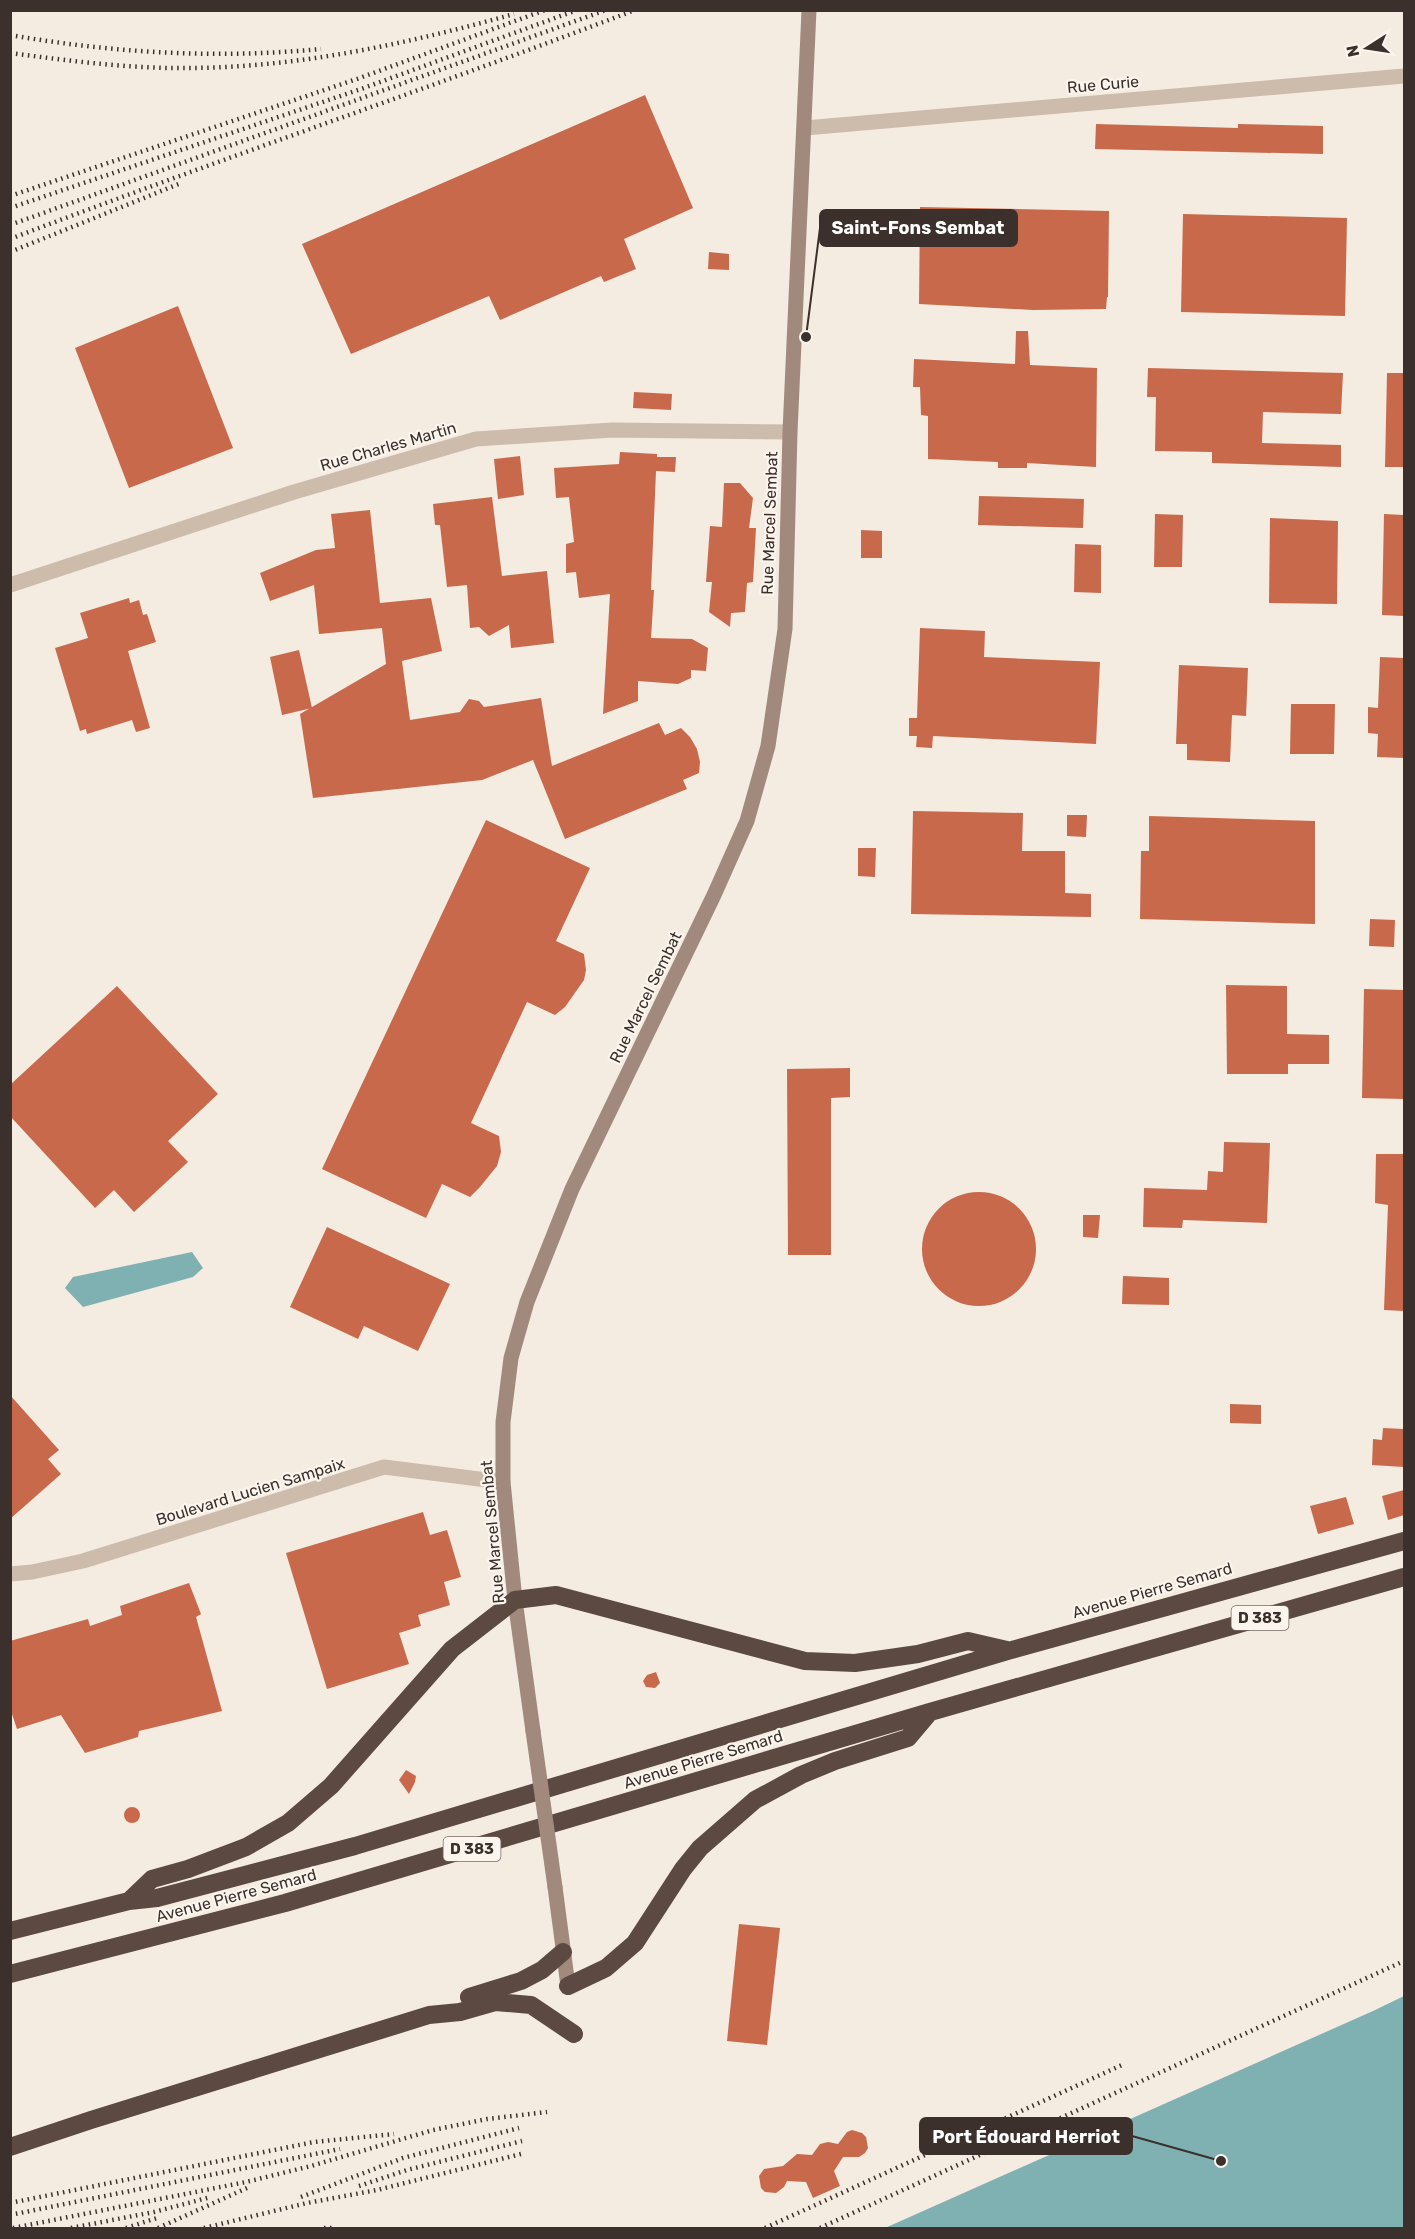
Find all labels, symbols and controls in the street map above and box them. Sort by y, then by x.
north arrow [1337,18,1397,78]
text: N [1342,43,1363,59]
street label: Rue Curie [1066,72,1140,97]
callout: Saint-Fons Sembat [820,210,1017,246]
text: Saint-Fons Sembat [832,217,1004,239]
street label: Rue Charles Martin [318,418,458,475]
street label: Rue Marcel Sembat [757,451,782,595]
street label: Rue Marcel Sembat [605,928,685,1066]
street label: Boulevard Lucien Sampaix [153,1454,347,1529]
street label: Rue Marcel Sembat [477,1460,508,1604]
street label: Avenue Pierre Semard [1070,1559,1234,1622]
road number: D 383 [1232,1606,1288,1630]
street label: Avenue Pierre Semard [621,1726,785,1793]
road number: D 383 [444,1837,500,1861]
street label: Avenue Pierre Semard [154,1865,318,1926]
callout: Port Édouard Herriot [920,2118,1132,2154]
text: Port Édouard Herriot [932,2126,1120,2148]

